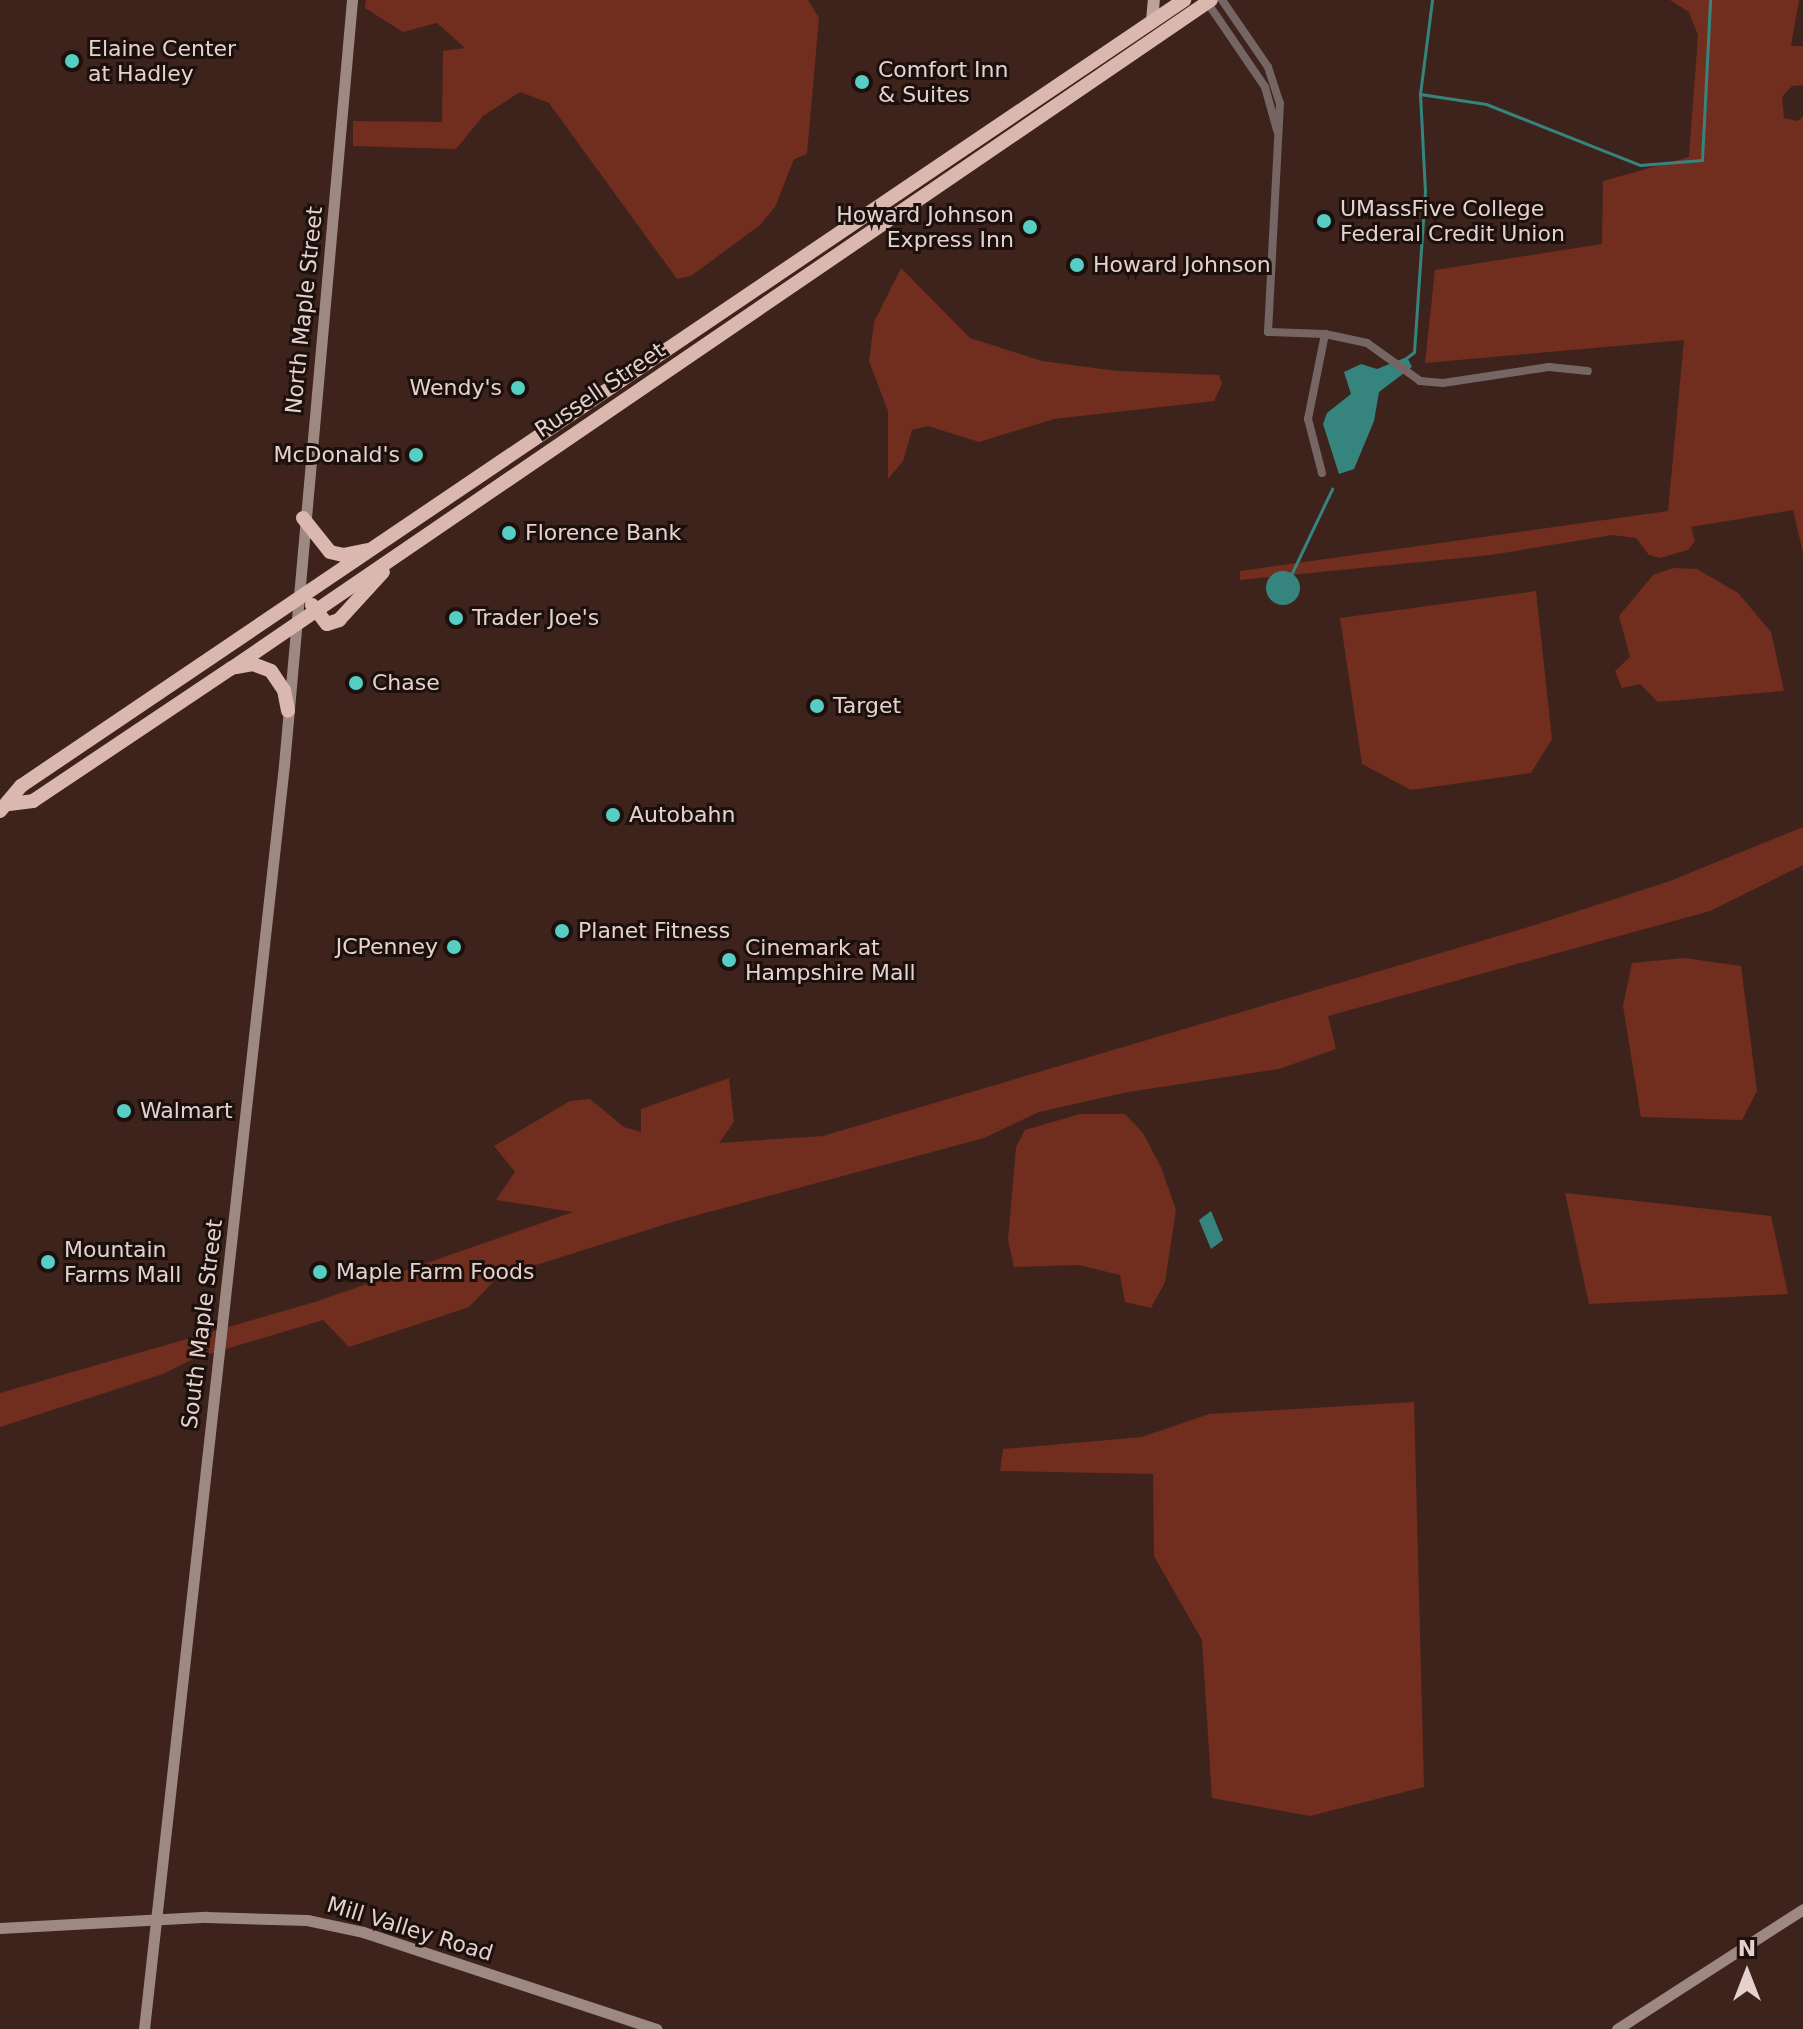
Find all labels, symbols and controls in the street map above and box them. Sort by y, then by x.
place label: Elaine Center at Hadley [88,35,236,86]
marker: Elaine Center at Hadley [63,52,81,70]
place label: Comfort Inn & Suites [878,56,1008,108]
marker: Comfort Inn & Suites [853,73,871,91]
place label: UMassFive College Federal Credit Union [1340,195,1565,246]
place label: Howard Johnson Express Inn [836,201,1014,252]
street label: North Maple Street [280,205,328,415]
marker: UMassFive College Federal Credit Union [1315,212,1333,230]
marker: Howard Johnson Express Inn [1021,218,1039,236]
place label: Howard Johnson [1093,252,1271,278]
marker: Howard Johnson [1068,256,1086,274]
street label: Russell Street [530,337,670,443]
place label: Wendy's [410,375,502,401]
marker: Wendy's [509,379,527,397]
place label: McDonald's [274,442,400,468]
marker: McDonald's [407,446,425,464]
place label: Florence Bank [525,520,681,546]
marker: Florence Bank [500,524,518,542]
place label: Trader Joe's [472,605,599,631]
marker: Trader Joe's [447,609,465,627]
place label: Chase [372,670,440,696]
marker: Chase [347,674,365,692]
place label: Target [833,693,901,719]
marker: Target [808,697,826,715]
place label: Autobahn [629,802,735,828]
marker: Autobahn [604,806,622,824]
place label: Planet Fitness [578,918,730,944]
marker: Planet Fitness [553,922,571,940]
place label: JCPenney [336,934,438,960]
place label: Cinemark at Hampshire Mall [745,934,916,986]
marker: JCPenney [445,938,463,956]
marker: Cinemark at Hampshire Mall [720,951,738,969]
place label: Walmart [140,1098,233,1124]
marker: Walmart [115,1102,133,1120]
street label: South Maple Street [176,1218,228,1430]
place label: Mountain Farms Mall [64,1236,181,1288]
marker: Mountain Farms Mall [39,1253,57,1271]
place label: Maple Farm Foods [336,1259,534,1285]
marker: Maple Farm Foods [311,1263,329,1281]
street label: Mill Valley Road [324,1891,496,1967]
north arrow [1707,1933,1787,2013]
text: N [1738,1936,1756,1961]

